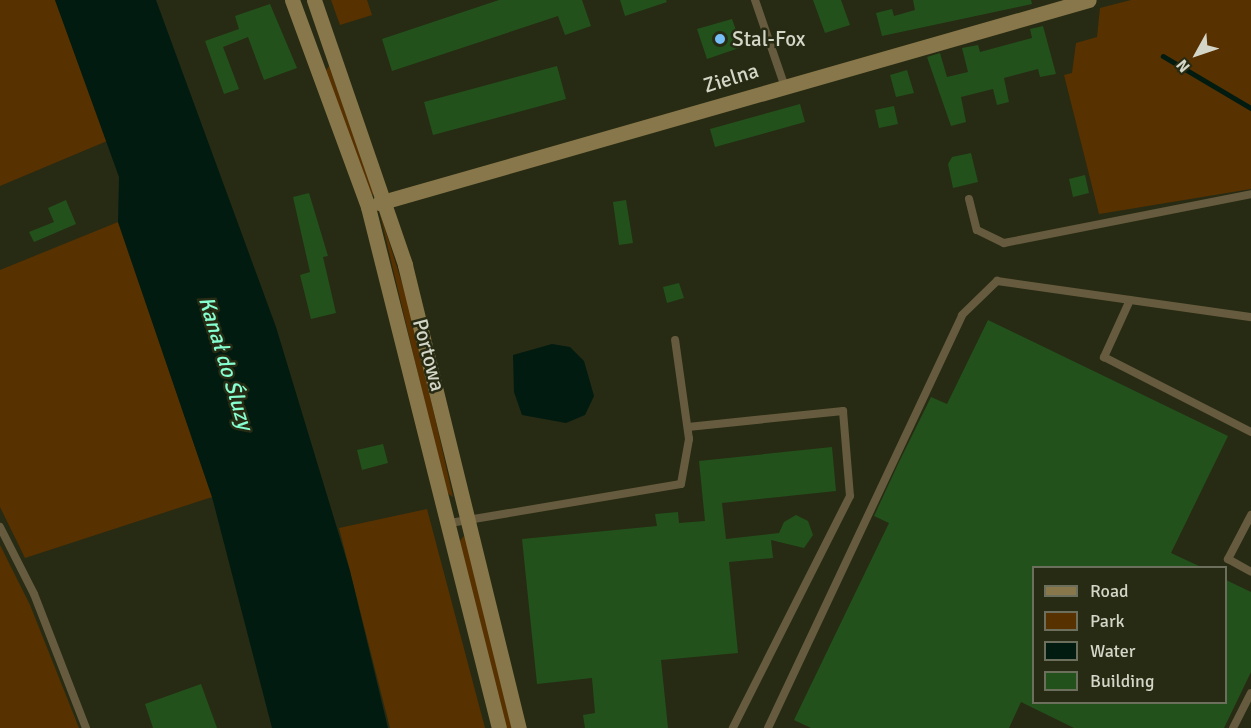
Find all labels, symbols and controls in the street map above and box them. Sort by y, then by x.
north arrow [1167,24,1227,84]
place label: Stal-Fox [732,26,806,52]
marker: Stal-Fox [713,32,727,46]
text: N [1172,55,1194,76]
street label: Zielna [700,58,762,98]
water label: Kanał do Śluzy [193,293,259,433]
street label: Portowa [407,316,451,394]
legend [1032,566,1227,704]
text: Road [1090,580,1129,602]
text: Park [1090,610,1125,632]
text: Water [1090,640,1135,662]
text: Building [1090,670,1154,692]

